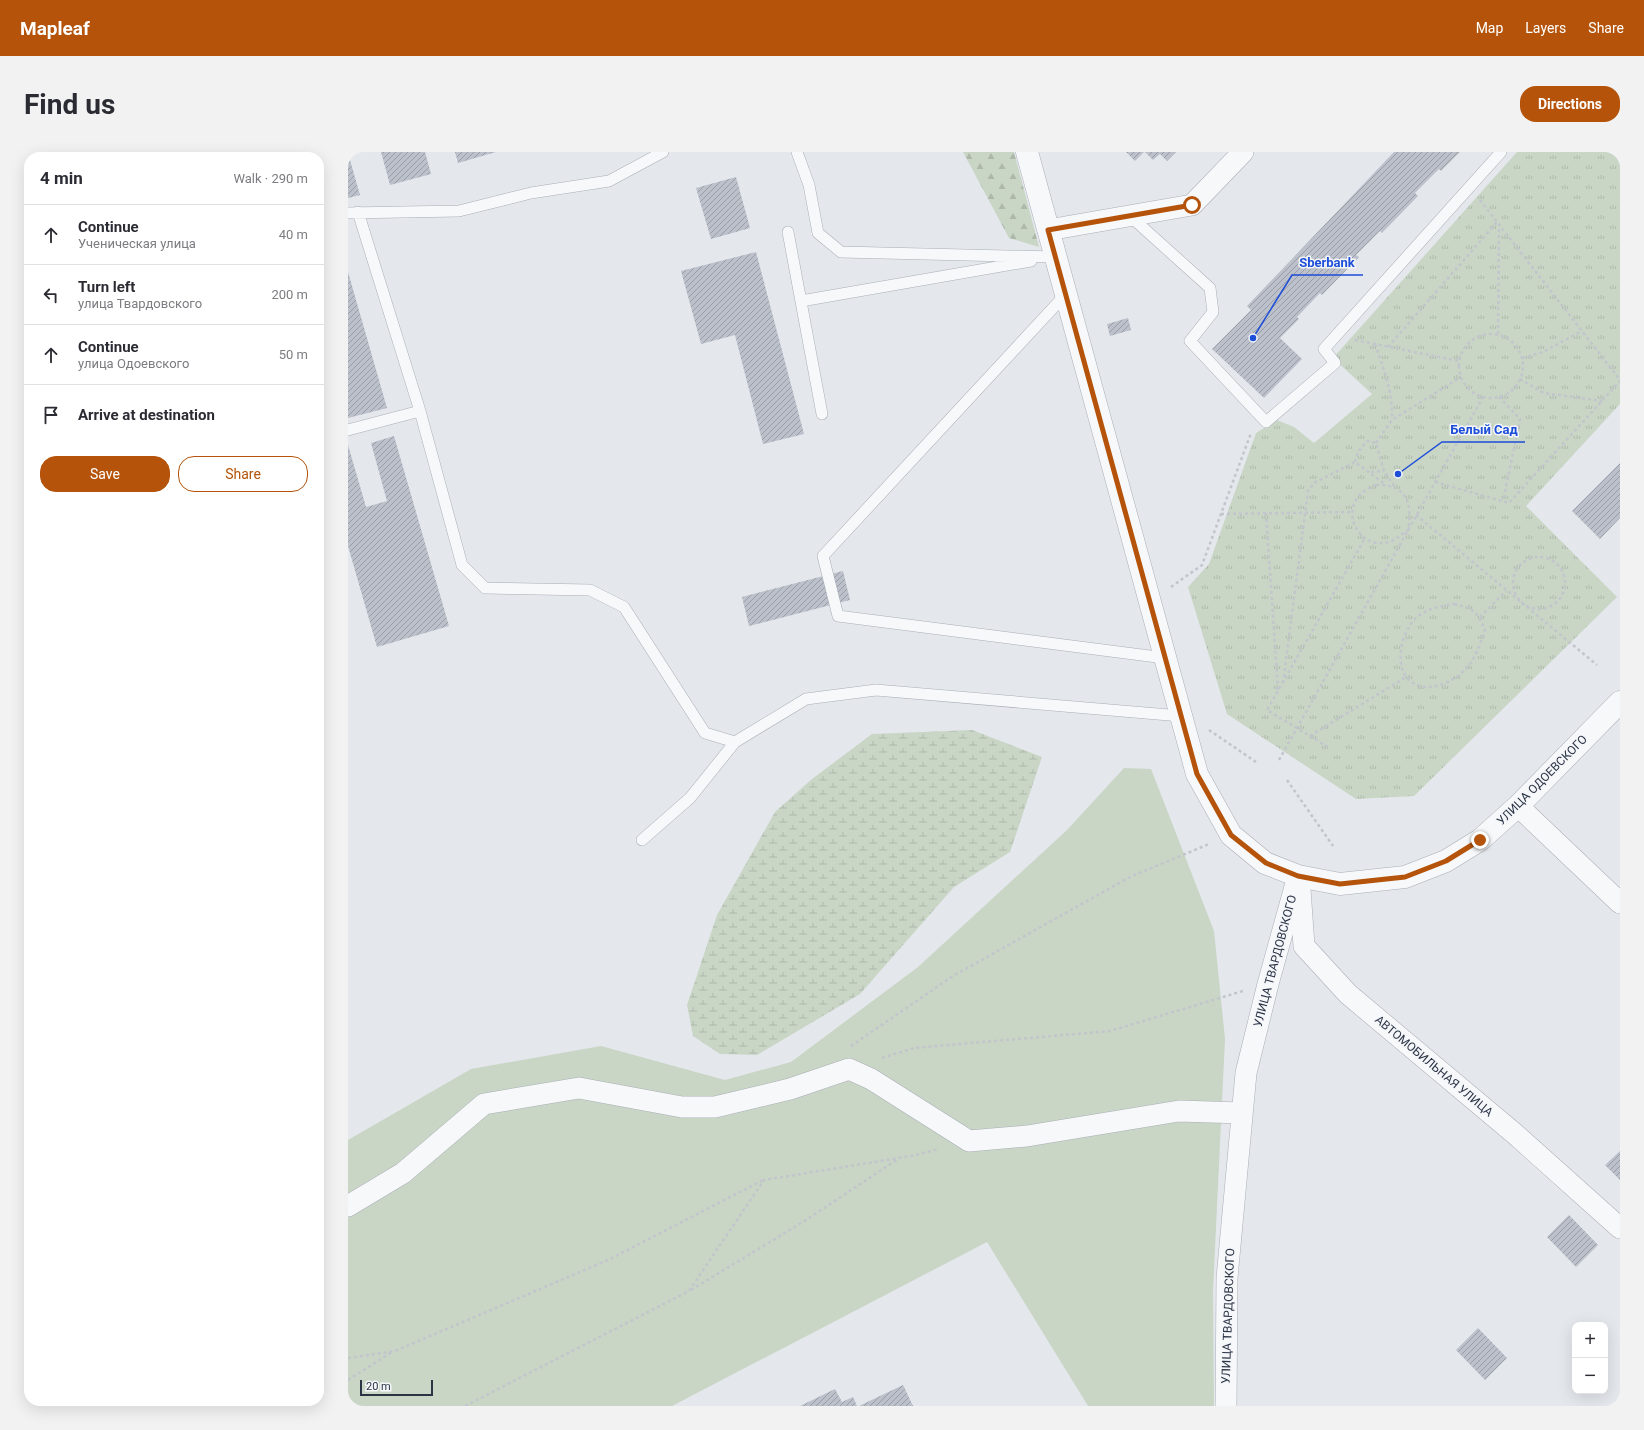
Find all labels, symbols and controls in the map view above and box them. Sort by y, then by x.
text: Mapleaf [20,17,90,40]
text: Map [1476,20,1503,36]
text: Layers [1525,20,1566,36]
text: Share [1588,20,1624,36]
button: Directions [1520,86,1620,122]
text: Find us [24,88,115,121]
text: 4 min [40,168,83,188]
text: Walk · 290 m [233,171,308,186]
route start [1183,196,1201,214]
text: Continue [78,218,139,236]
icon: ahead [40,224,62,246]
text: 40 m [279,227,308,242]
text: Ученическая улица [78,236,196,251]
callout: Sberbank [1292,250,1363,275]
text: Sberbank [1299,255,1356,270]
text: Turn left [78,278,135,296]
icon: left [40,284,62,306]
text: 200 m [271,287,308,302]
text: улица Твардовского [78,296,202,311]
text: Continue [78,338,139,356]
icon: ahead [40,344,62,366]
text: 50 m [279,347,308,362]
text: улица Одоевского [78,356,189,371]
icon: arrive [40,404,62,426]
text: Arrive at destination [78,406,215,424]
callout: Белый Сад [1442,417,1525,442]
text: Белый Сад [1450,422,1518,437]
button: Save [40,456,170,492]
button: Share [178,456,308,492]
street label: УЛИЦА ОДОЕВСКОГО [1494,732,1590,828]
route end [1471,831,1489,849]
street label: УЛИЦА ТВАРДОВСКОГО [1251,893,1299,1029]
street label: АВТОМОБИЛЬНАЯ УЛИЦА [1372,1013,1496,1120]
street label: УЛИЦА ТВАРДОВСКОГО [1219,1248,1237,1384]
map controls [1572,1322,1608,1394]
button: + [1572,1322,1608,1358]
button: − [1572,1358,1608,1394]
scale bar [360,1378,433,1397]
text: 20 m [366,1380,391,1393]

